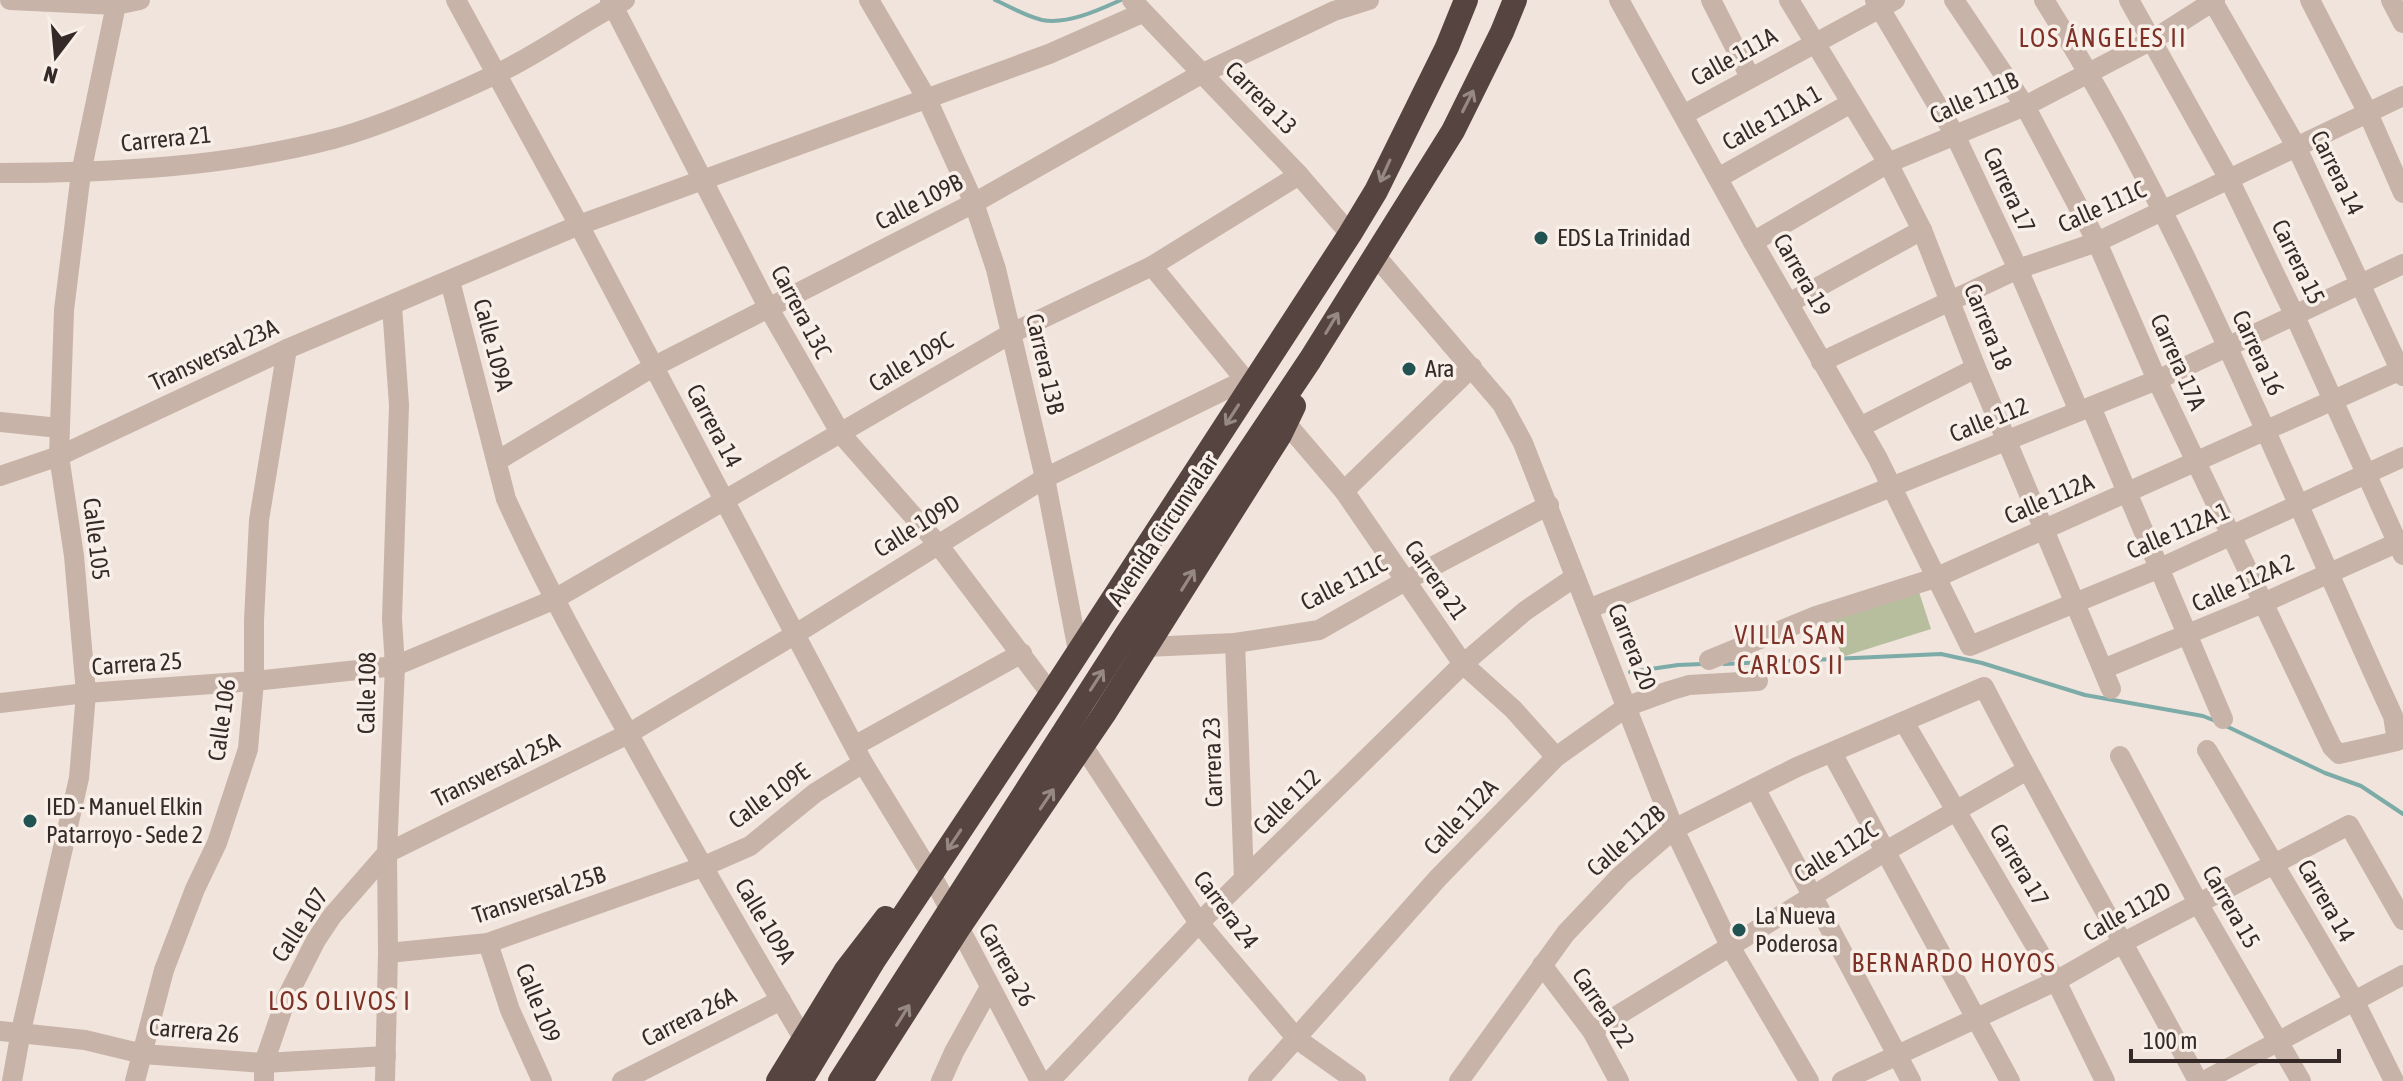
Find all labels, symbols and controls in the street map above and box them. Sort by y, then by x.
north arrow [16,16,96,96]
street label: Calle 111A [1686,22,1782,91]
district label: LOS ÁNGELES II [2018,23,2188,53]
street label: Carrera 13 [1220,56,1303,140]
text: N [41,61,60,90]
street label: Calle 111B [1925,66,2023,129]
street label: Calle 111A 1 [1718,79,1826,156]
one-way arrow [1460,89,1476,113]
street label: Carrera 21 [119,120,212,157]
street label: Carrera 14 [2305,126,2369,219]
street label: Carrera 17 [1978,143,2041,237]
one-way arrow [1376,159,1391,183]
street label: Calle 109B [871,168,967,235]
street label: Calle 111C [2054,175,2150,238]
street label: Carrera 15 [2266,215,2330,308]
place label: EDS La Trinidad [1557,224,1691,251]
marker: EDS La Trinidad [1532,229,1550,247]
street label: Carrera 19 [1768,229,1837,321]
street label: Carrera 13C [766,261,837,363]
street label: Carrera 18 [1959,280,2018,374]
street label: Calle 109A [468,296,519,394]
street label: Carrera 16 [2227,306,2290,400]
street label: Carrera 17A [2145,310,2212,414]
street label: Carrera 13B [1021,311,1070,417]
one-way arrow [1324,312,1340,335]
street label: Transversal 23A [145,313,282,396]
street label: Calle 109C [864,326,958,397]
place label: Ara [1425,355,1455,382]
marker: Ara [1400,360,1418,378]
street label: Carrera 14 [681,379,748,472]
street label: Calle 112 [1946,392,2032,448]
one-way arrow [1224,404,1241,426]
street label: Avenida Circunvalar [1102,448,1224,610]
street label: Calle 112A [2000,468,2098,529]
street label: Calle 109D [869,489,965,562]
street label: Calle 105 [78,496,115,582]
street label: Calle 112A 1 [2122,497,2233,564]
street label: Carrera 21 [1399,535,1473,625]
street label: Calle 112A 2 [2188,548,2298,617]
street label: Calle 111C [1296,549,1392,616]
one-way arrow [1181,569,1197,592]
street label: Carrera 20 [1603,600,1662,694]
district label: VILLA SAN CARLOS II [1735,620,1847,680]
street label: Carrera 25 [91,647,183,680]
street label: Calle 108 [352,652,381,734]
one-way arrow [1089,669,1105,692]
street label: Calle 106 [202,677,241,763]
street label: Carrera 23 [1197,716,1228,808]
street label: Transversal 25A [428,727,564,812]
street label: Calle 109E [723,757,814,834]
street label: Calle 112 [1248,763,1326,840]
street label: Calle 112A [1418,773,1503,860]
one-way arrow [1039,788,1055,810]
place label: IED - Manuel Elkin Patarroyo - Sede 2 [46,793,203,848]
street label: Calle 112B [1581,799,1670,882]
marker: IED - Manuel Elkin Patarroyo - Sede 2 [21,812,39,830]
street label: Calle 112C [1789,815,1883,888]
street label: Carrera 17 [1985,819,2054,911]
one-way arrow [945,828,961,851]
street label: Carrera 14 [2292,855,2361,947]
street label: Transversal 25B [469,860,609,929]
street label: Carrera 15 [2197,861,2266,953]
street label: Carrera 24 [1188,865,1264,954]
street label: Calle 109A [730,873,801,968]
street label: Calle 112D [2078,877,2175,947]
street label: Calle 107 [266,883,333,967]
place label: La Nueva Poderosa [1755,902,1838,957]
street label: Carrera 26 [974,919,1041,1011]
marker: La Nueva Poderosa [1730,921,1748,939]
district label: BERNARDO HOYOS [1851,948,2057,978]
street label: Calle 109 [510,960,566,1046]
street label: Carrera 22 [1567,963,1640,1053]
street label: Carrera 26A [637,981,741,1052]
district label: LOS OLIVOS I [268,986,412,1016]
one-way arrow [896,1004,912,1027]
street label: Carrera 26 [148,1013,240,1048]
scale bar [2131,1013,2339,1063]
text: 100 m [2143,1027,2197,1054]

